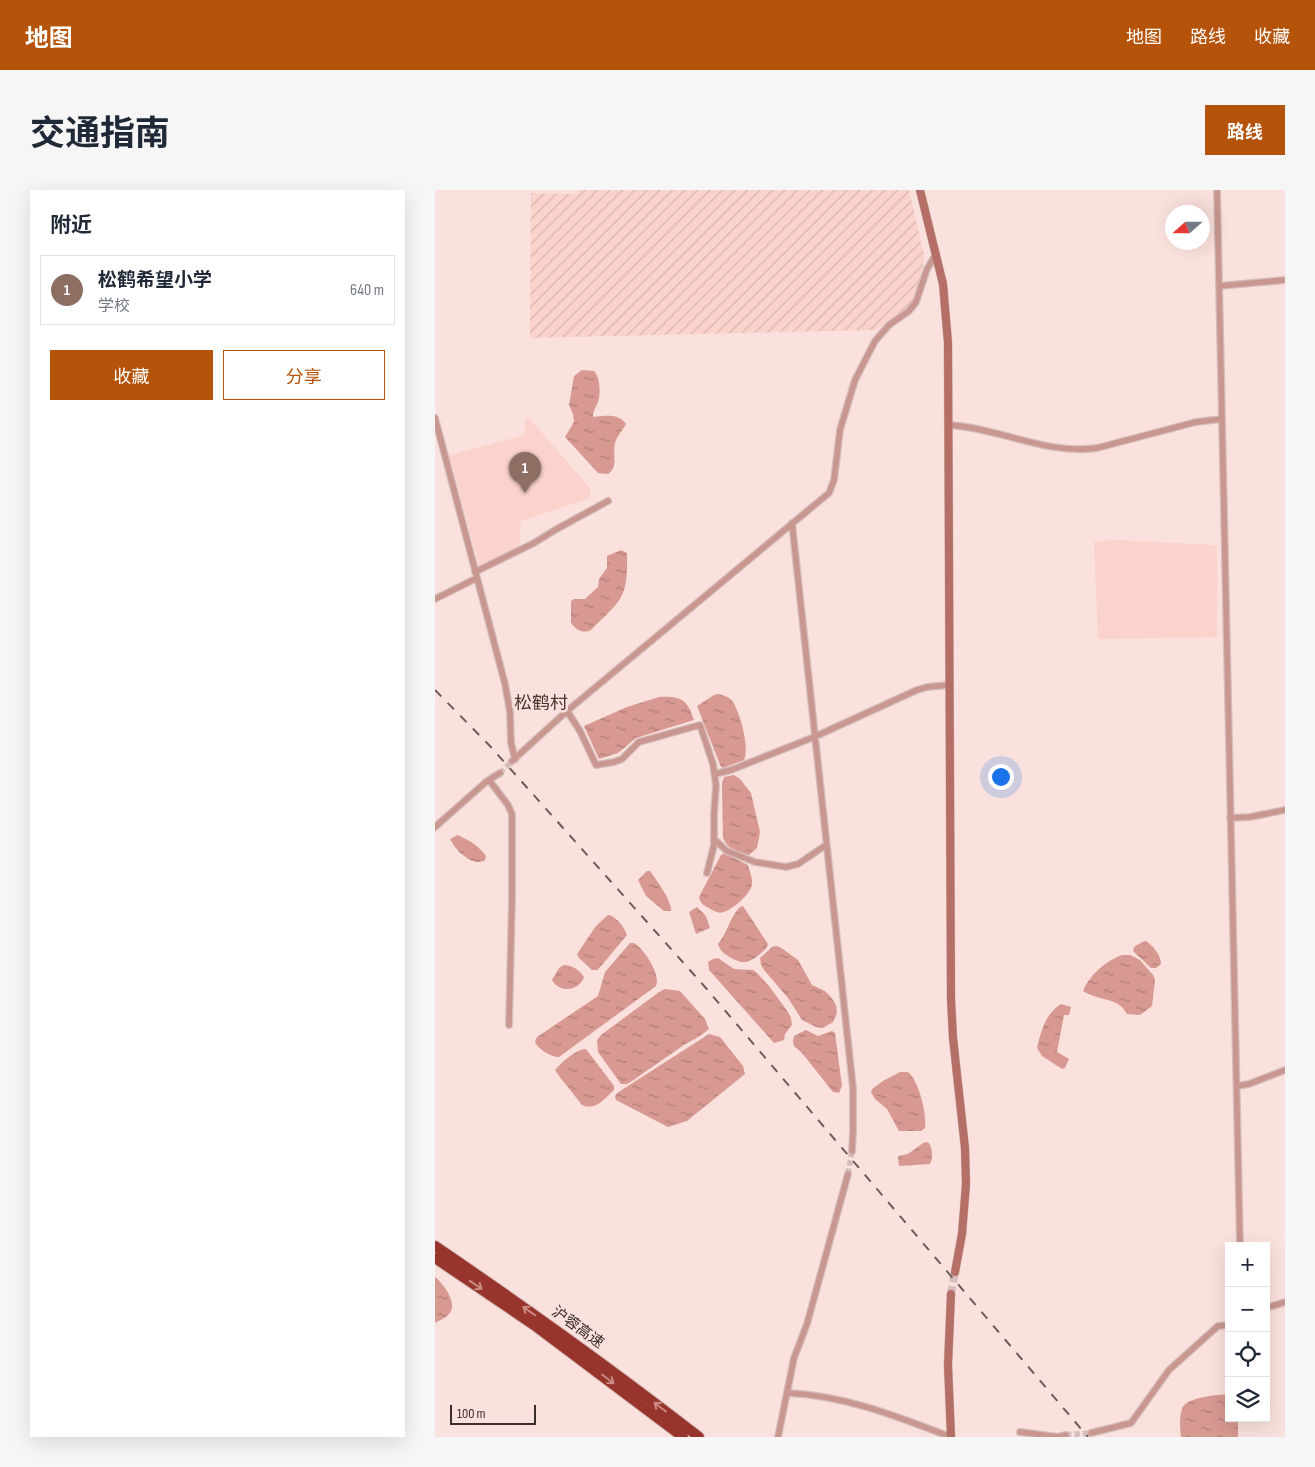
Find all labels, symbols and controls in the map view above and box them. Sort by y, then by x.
text: 地图 [25,24,73,53]
text: 地图 [1126,27,1162,48]
text: 路线 [1190,27,1226,48]
text: 收藏 [1254,27,1290,48]
button: 路线 [1205,105,1285,155]
text: 交通指南 [30,113,170,156]
north arrow [1165,205,1210,250]
text: 附近 [50,213,92,238]
text: 松鹤希望小学 [98,269,212,292]
text: 1 [64,281,70,300]
text: 640 m [350,281,384,300]
text: 学校 [98,297,130,316]
button: 收藏 [50,350,213,400]
button: 分享 [223,350,385,400]
pin: 1 [509,452,541,493]
district label: 松鹤村 [514,693,568,714]
your location [988,764,1014,790]
map controls [1225,1242,1270,1422]
button: + [1225,1242,1270,1287]
one-way arrow [468,1280,482,1290]
button: − [1225,1287,1270,1332]
street label: 沪蓉高速 [548,1302,608,1353]
one-way arrow [523,1306,537,1316]
button: locate [1225,1332,1270,1377]
one-way arrow [601,1374,615,1384]
button: layers [1225,1377,1270,1422]
scale bar [450,1402,536,1425]
one-way arrow [654,1402,667,1413]
text: 100 m [457,1405,486,1422]

